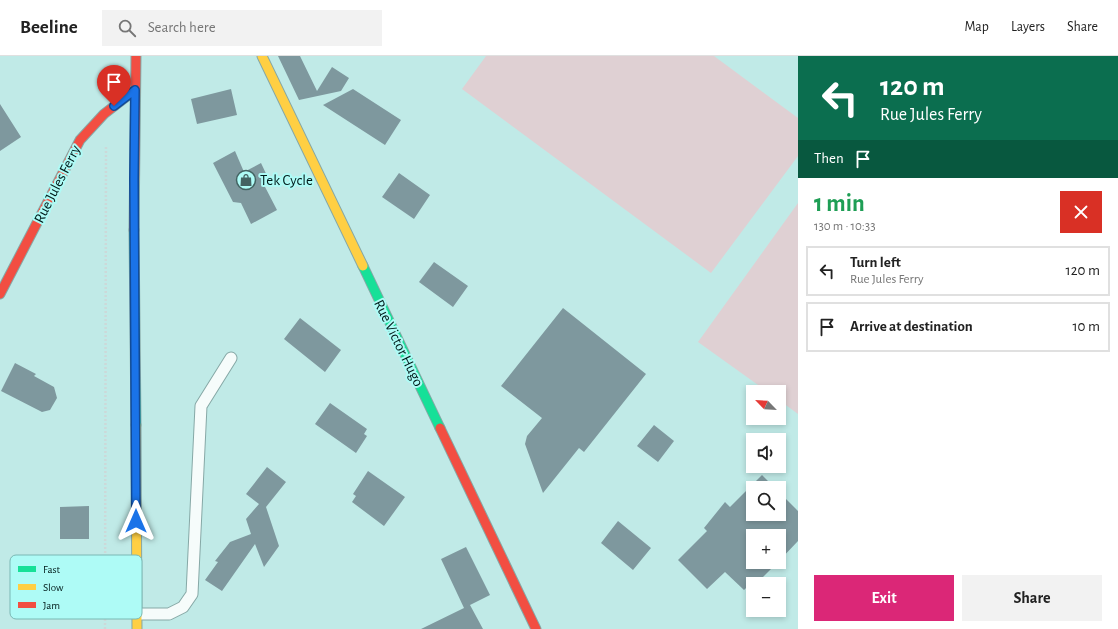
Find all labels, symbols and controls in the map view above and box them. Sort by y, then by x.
search box [102,10,382,46]
icon: search [116,17,138,39]
text: Beeline [20,18,78,37]
text: Search here [148,20,216,35]
text: Map [964,20,989,34]
text: Layers [1011,20,1045,34]
text: Share [1067,20,1098,34]
pin [97,65,131,106]
icon: arrive [103,71,125,93]
icon: left [814,72,866,124]
text: 120 m [880,73,945,101]
text: Rue Jules Ferry [880,106,982,124]
street label: Rue Jules Ferry [31,142,84,226]
icon: arrive [852,148,874,170]
text: Then [814,151,844,166]
shop icon: Tek Cycle [235,169,257,191]
place label: Tek Cycle [260,173,313,188]
button: close [1060,191,1102,233]
text: 1 min [814,192,865,216]
text: 130 m · 10:33 [814,220,876,233]
text: Turn left [850,255,901,270]
icon: left [816,260,838,282]
text: 120 m [1066,263,1100,278]
text: Rue Jules Ferry [850,273,924,286]
street label: Rue Victor Hugo [371,297,426,389]
icon: arrive [816,316,838,338]
text: Arrive at destination [850,319,973,334]
text: 10 m [1072,319,1100,334]
north arrow [746,385,786,425]
map controls [746,385,786,617]
button: sound [746,433,786,473]
button: search [746,481,786,521]
position arrow [115,500,157,542]
button: + [746,529,786,569]
legend [10,555,142,619]
text: Fast [43,564,61,575]
button: Exit [814,575,954,621]
button: Share [962,575,1102,621]
button: − [746,577,786,617]
text: Slow [43,582,64,593]
text: Jam [43,600,60,611]

